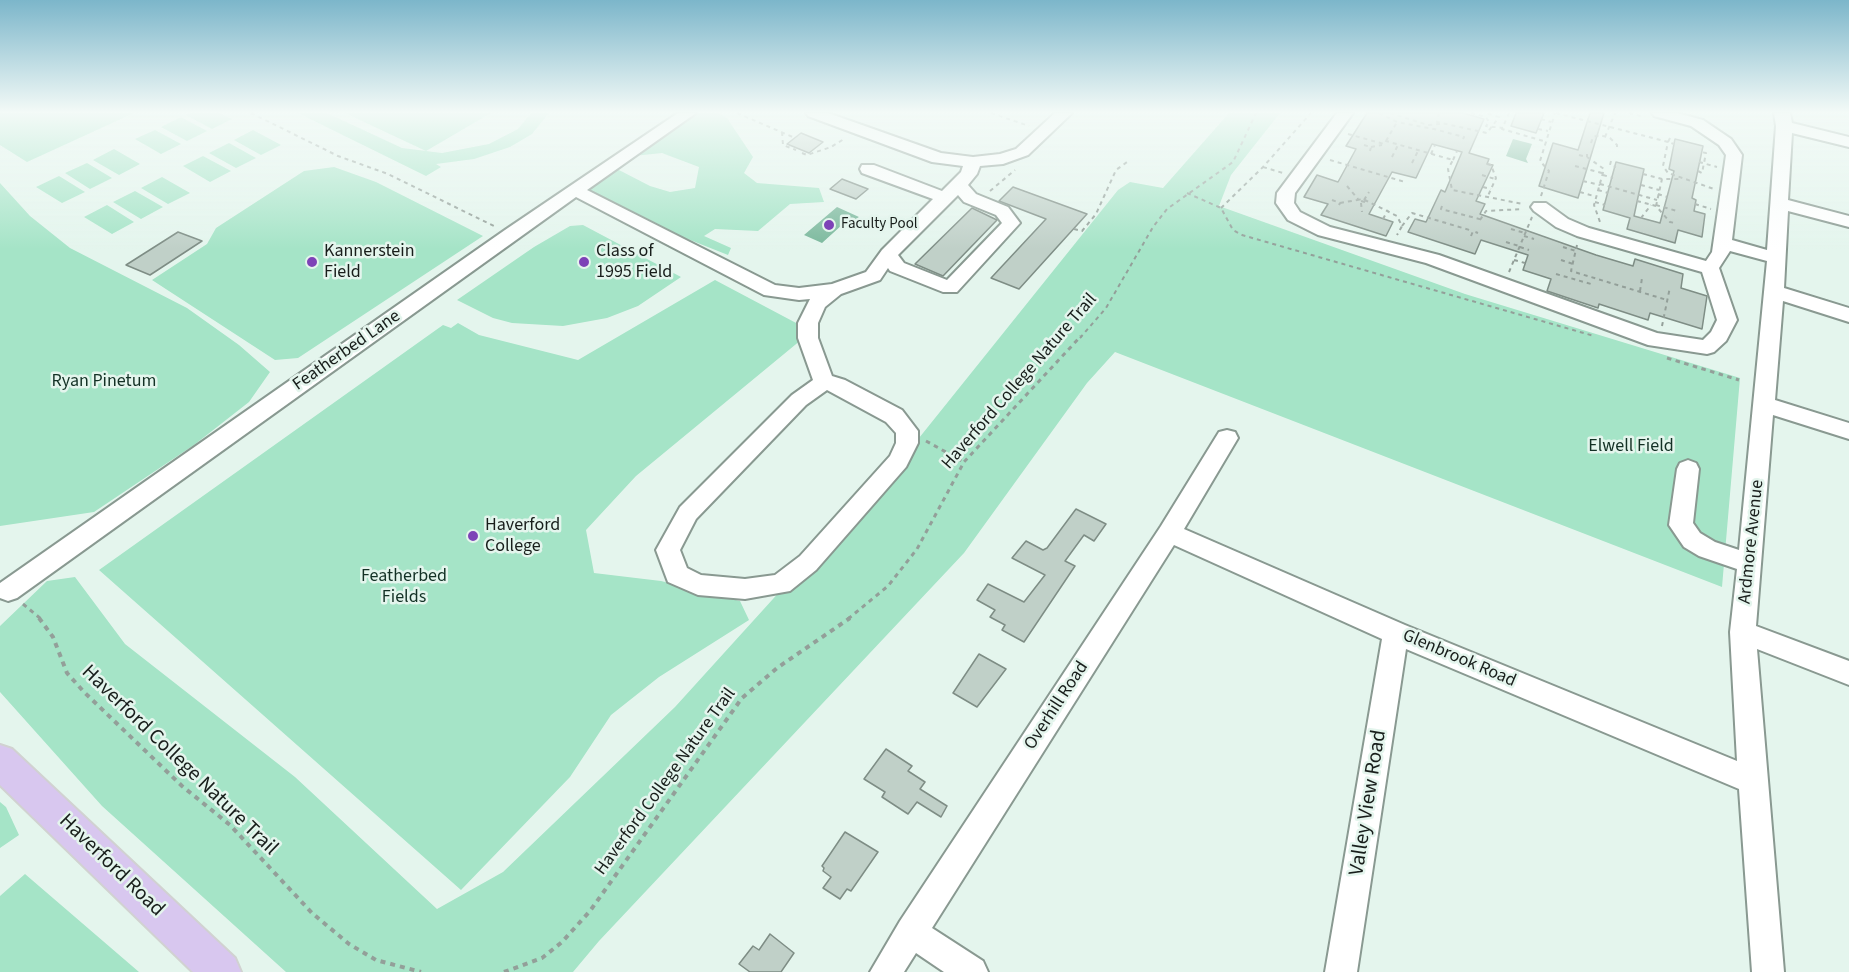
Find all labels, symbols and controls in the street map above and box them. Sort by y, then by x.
place label: Faculty Pool [841,216,918,234]
marker: Faculty Pool [822,218,836,232]
place label: Kannerstein Field [324,241,415,284]
place label: Class of 1995 Field [596,241,672,284]
marker: Kannerstein Field [305,255,319,269]
marker: Class of 1995 Field [577,255,591,269]
street label: Haverford College Nature Trail [938,290,1102,474]
street label: Featherbed Lane [289,306,405,396]
park label: Ryan Pinetum [52,371,156,393]
park label: Elwell Field [1588,436,1674,458]
street label: Ardmore Avenue [1735,479,1769,605]
place label: Haverford College [485,515,560,558]
marker: Haverford College [466,529,480,543]
park label: Featherbed Fields [361,566,447,608]
street label: Glenbrook Road [1399,625,1519,693]
street label: Overhill Road [1020,658,1094,754]
street label: Haverford College Nature Trail [76,660,282,862]
street label: Haverford College Nature Trail [591,684,741,880]
street label: Valley View Road [1345,728,1393,878]
street label: Haverford Road [53,809,169,923]

